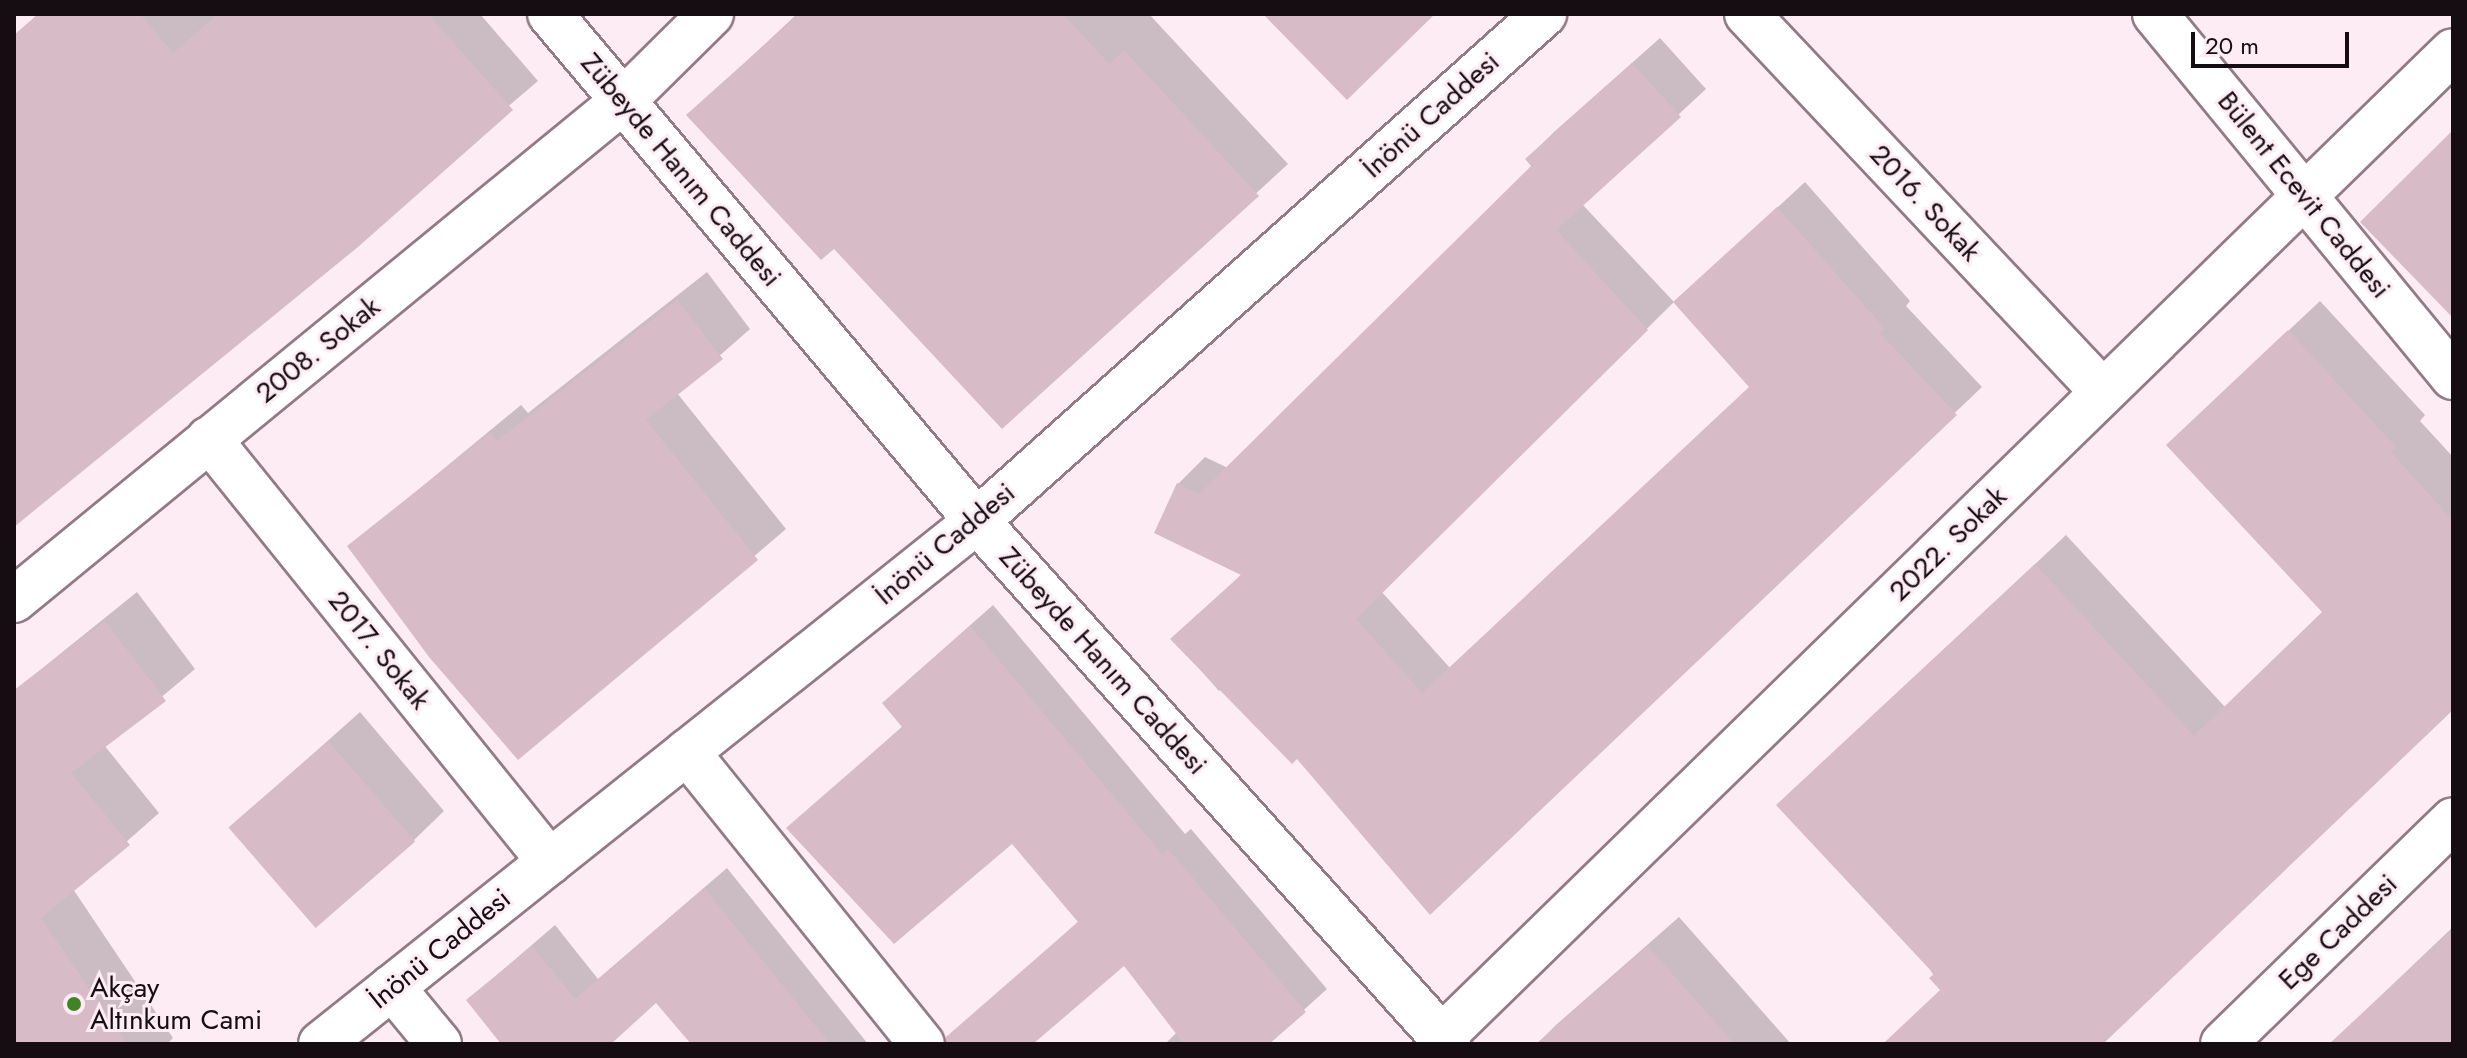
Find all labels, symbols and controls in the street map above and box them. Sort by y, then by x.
scale bar [2195,16,2353,66]
text: 20 m [2205,28,2259,63]
street label: İnönü Caddesi [1356,45,1506,185]
street label: Zübeyde Hanım Caddesi [574,46,788,294]
street label: Bülent Ecevit Caddesi [2210,85,2398,305]
street label: 2016. Sokak [1863,138,1987,268]
street label: 2008. Sokak [249,290,387,410]
street label: İnönü Caddesi [868,476,1022,612]
street label: 2022. Sokak [1882,480,2014,608]
street label: Zübeyde Hanım Caddesi [992,540,1214,782]
street label: 2017. Sokak [321,584,437,716]
street label: Ege Caddesi [2272,867,2404,997]
street label: İnönü Caddesi [363,882,517,1016]
place label: Akçay Altınkum Cami [90,971,262,1037]
marker: Akçay Altınkum Cami [65,995,83,1013]

